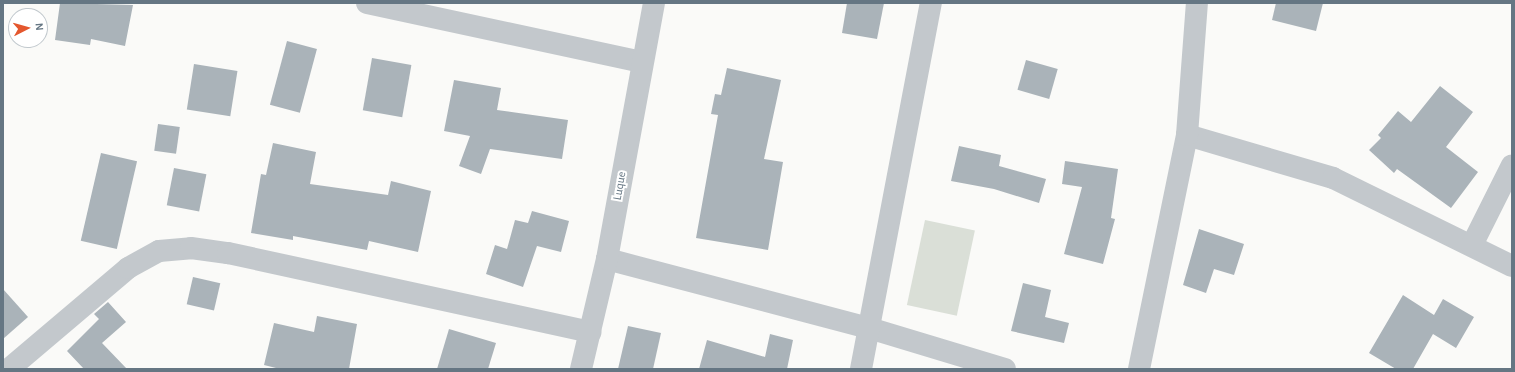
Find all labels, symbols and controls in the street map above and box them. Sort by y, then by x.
north arrow [8,8,48,48]
text: N [34,22,45,31]
street label: Luque [610,171,630,201]

